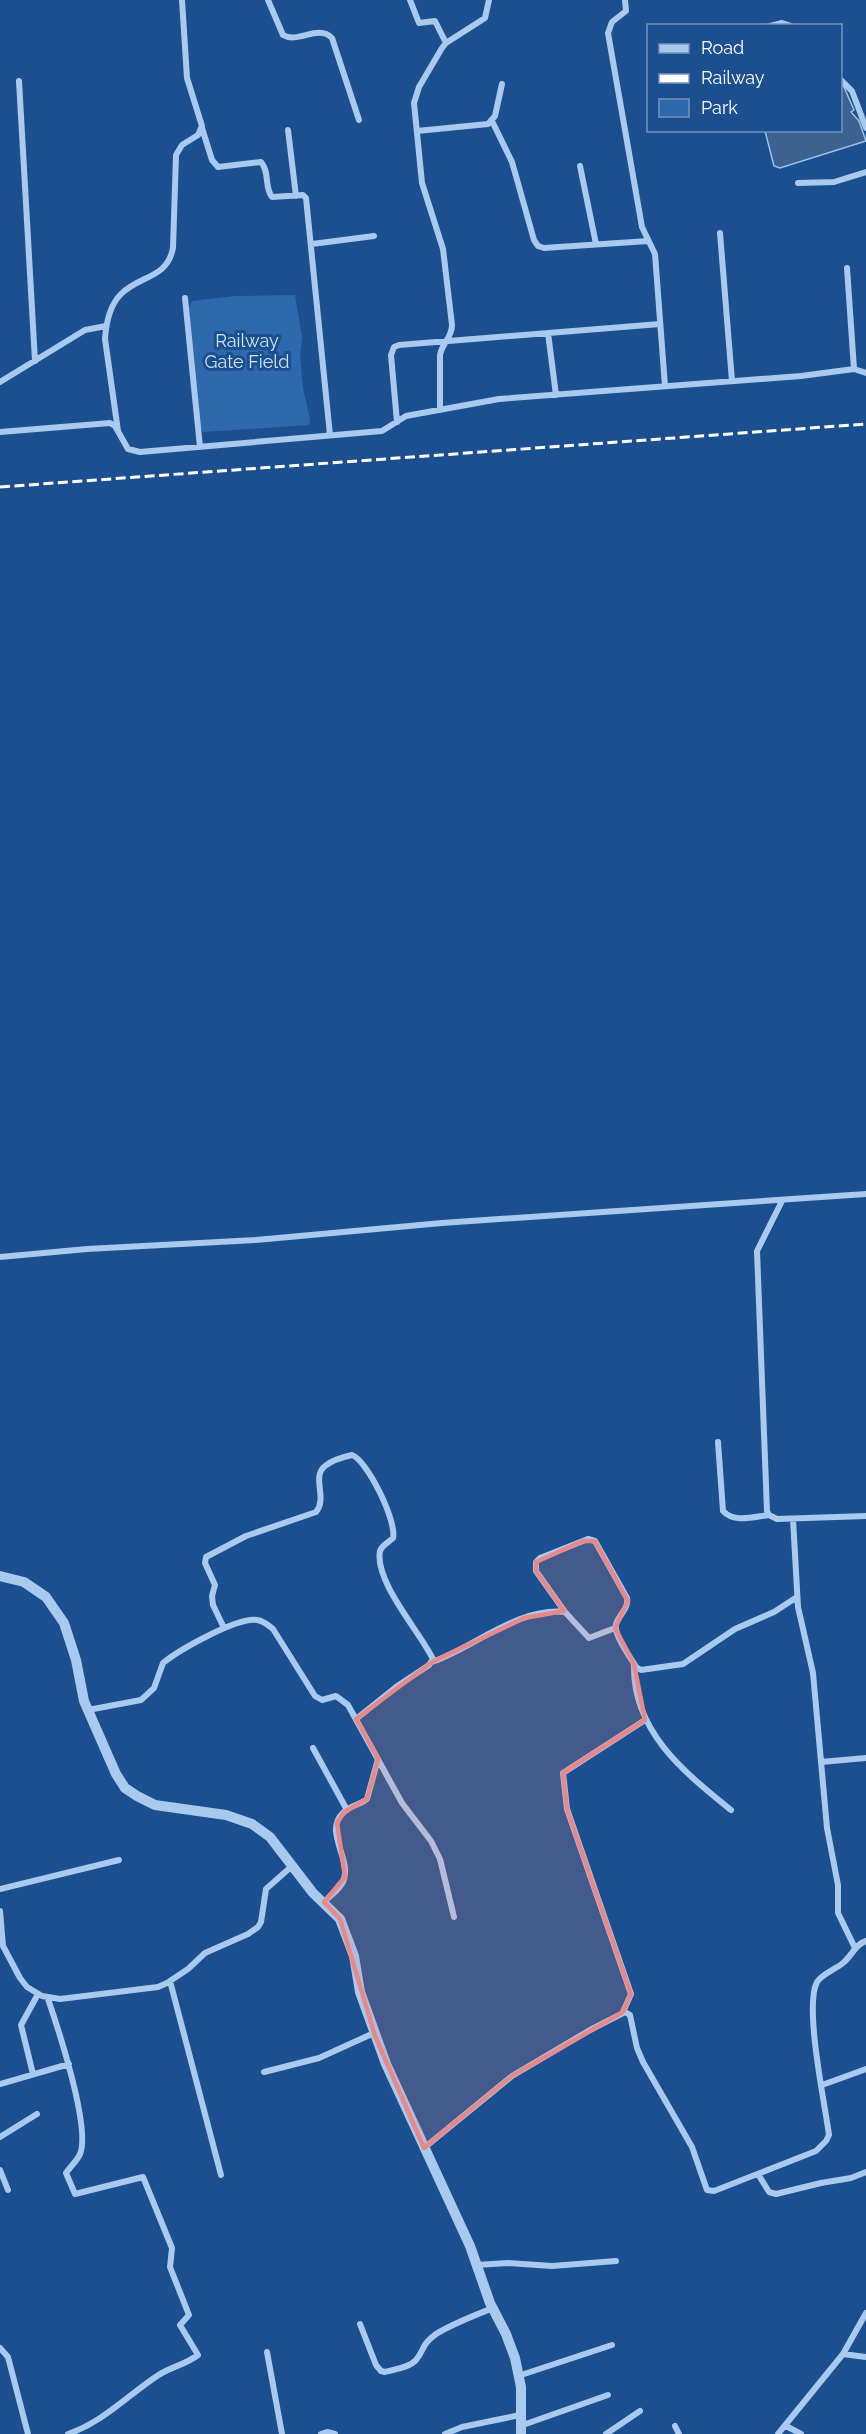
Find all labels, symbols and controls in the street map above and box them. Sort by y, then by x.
legend [647,24,842,132]
text: Road [701,37,744,58]
text: Railway [701,67,765,88]
text: Park [701,97,738,118]
park label: Railway Gate Field [205,330,289,372]

